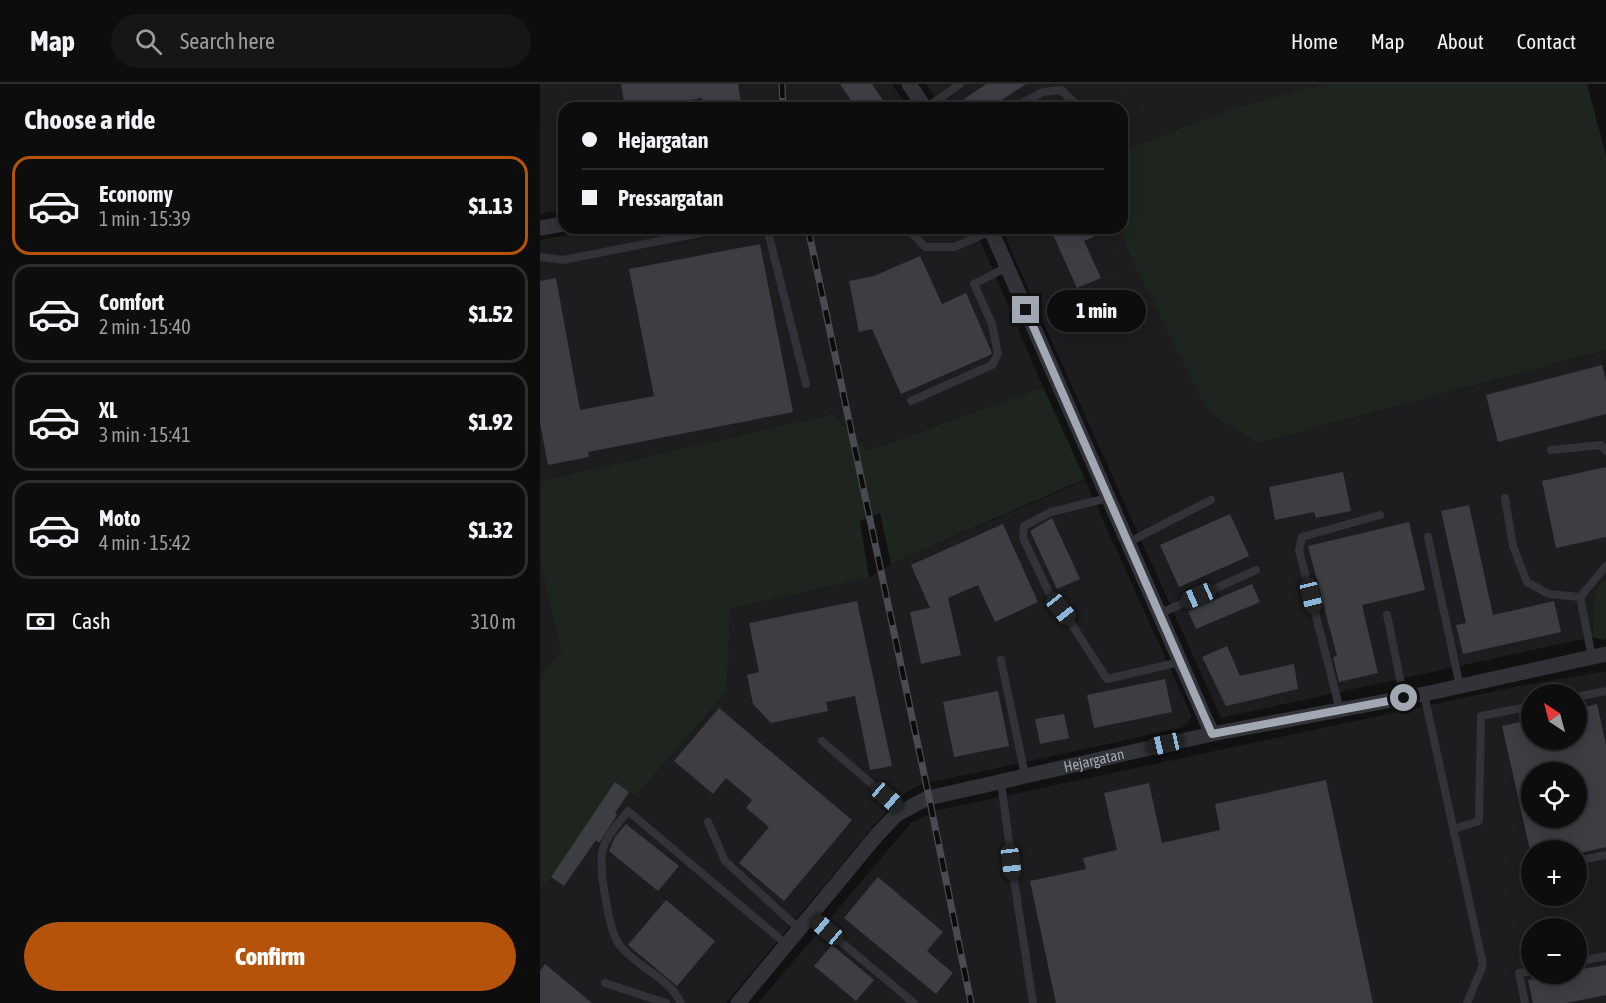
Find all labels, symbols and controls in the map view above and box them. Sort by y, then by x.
search box [111,14,531,68]
text: Map [30,25,75,57]
icon: search [132,25,165,58]
text: Search here [180,28,275,54]
text: Home [1291,29,1338,53]
text: Map [1371,29,1405,53]
text: About [1438,29,1484,53]
text: Contact [1517,29,1576,53]
text: Choose a ride [24,104,156,135]
text: Hejargatan [618,127,708,153]
icon: car [27,179,81,233]
text: Economy [99,181,173,207]
text: Pressargatan [618,185,723,211]
text: $1.13 [469,193,513,219]
text: 1 min · 15:39 [99,207,191,230]
icon: car [27,287,81,341]
text: Comfort [99,289,164,315]
callout: 1 min [1047,289,1146,331]
route end [1012,296,1039,323]
text: 1 min [1076,299,1117,322]
text: $1.52 [469,301,513,327]
text: 2 min · 15:40 [99,315,191,338]
icon: car [27,395,81,449]
text: XL [99,397,117,423]
text: $1.92 [469,409,513,435]
text: 3 min · 15:41 [99,423,191,446]
icon: car [27,503,81,557]
text: Moto [99,505,141,531]
text: $1.32 [469,517,513,543]
text: 4 min · 15:42 [99,531,191,554]
car [1298,576,1324,616]
car [1178,580,1218,612]
car [1043,589,1079,629]
icon: cash [24,605,57,638]
text: Cash [72,608,111,634]
text: 310 m [471,610,516,633]
route start [1390,684,1417,711]
north arrow [1521,684,1587,750]
map controls [1521,684,1587,984]
car [1145,731,1185,757]
street label: Hejargatan [1062,745,1126,775]
button: locate [1521,762,1587,828]
car [868,778,906,816]
button: + [1521,840,1587,906]
car [1000,843,1022,881]
car [807,912,847,948]
button: − [1521,918,1587,984]
button: Confirm [24,922,516,991]

